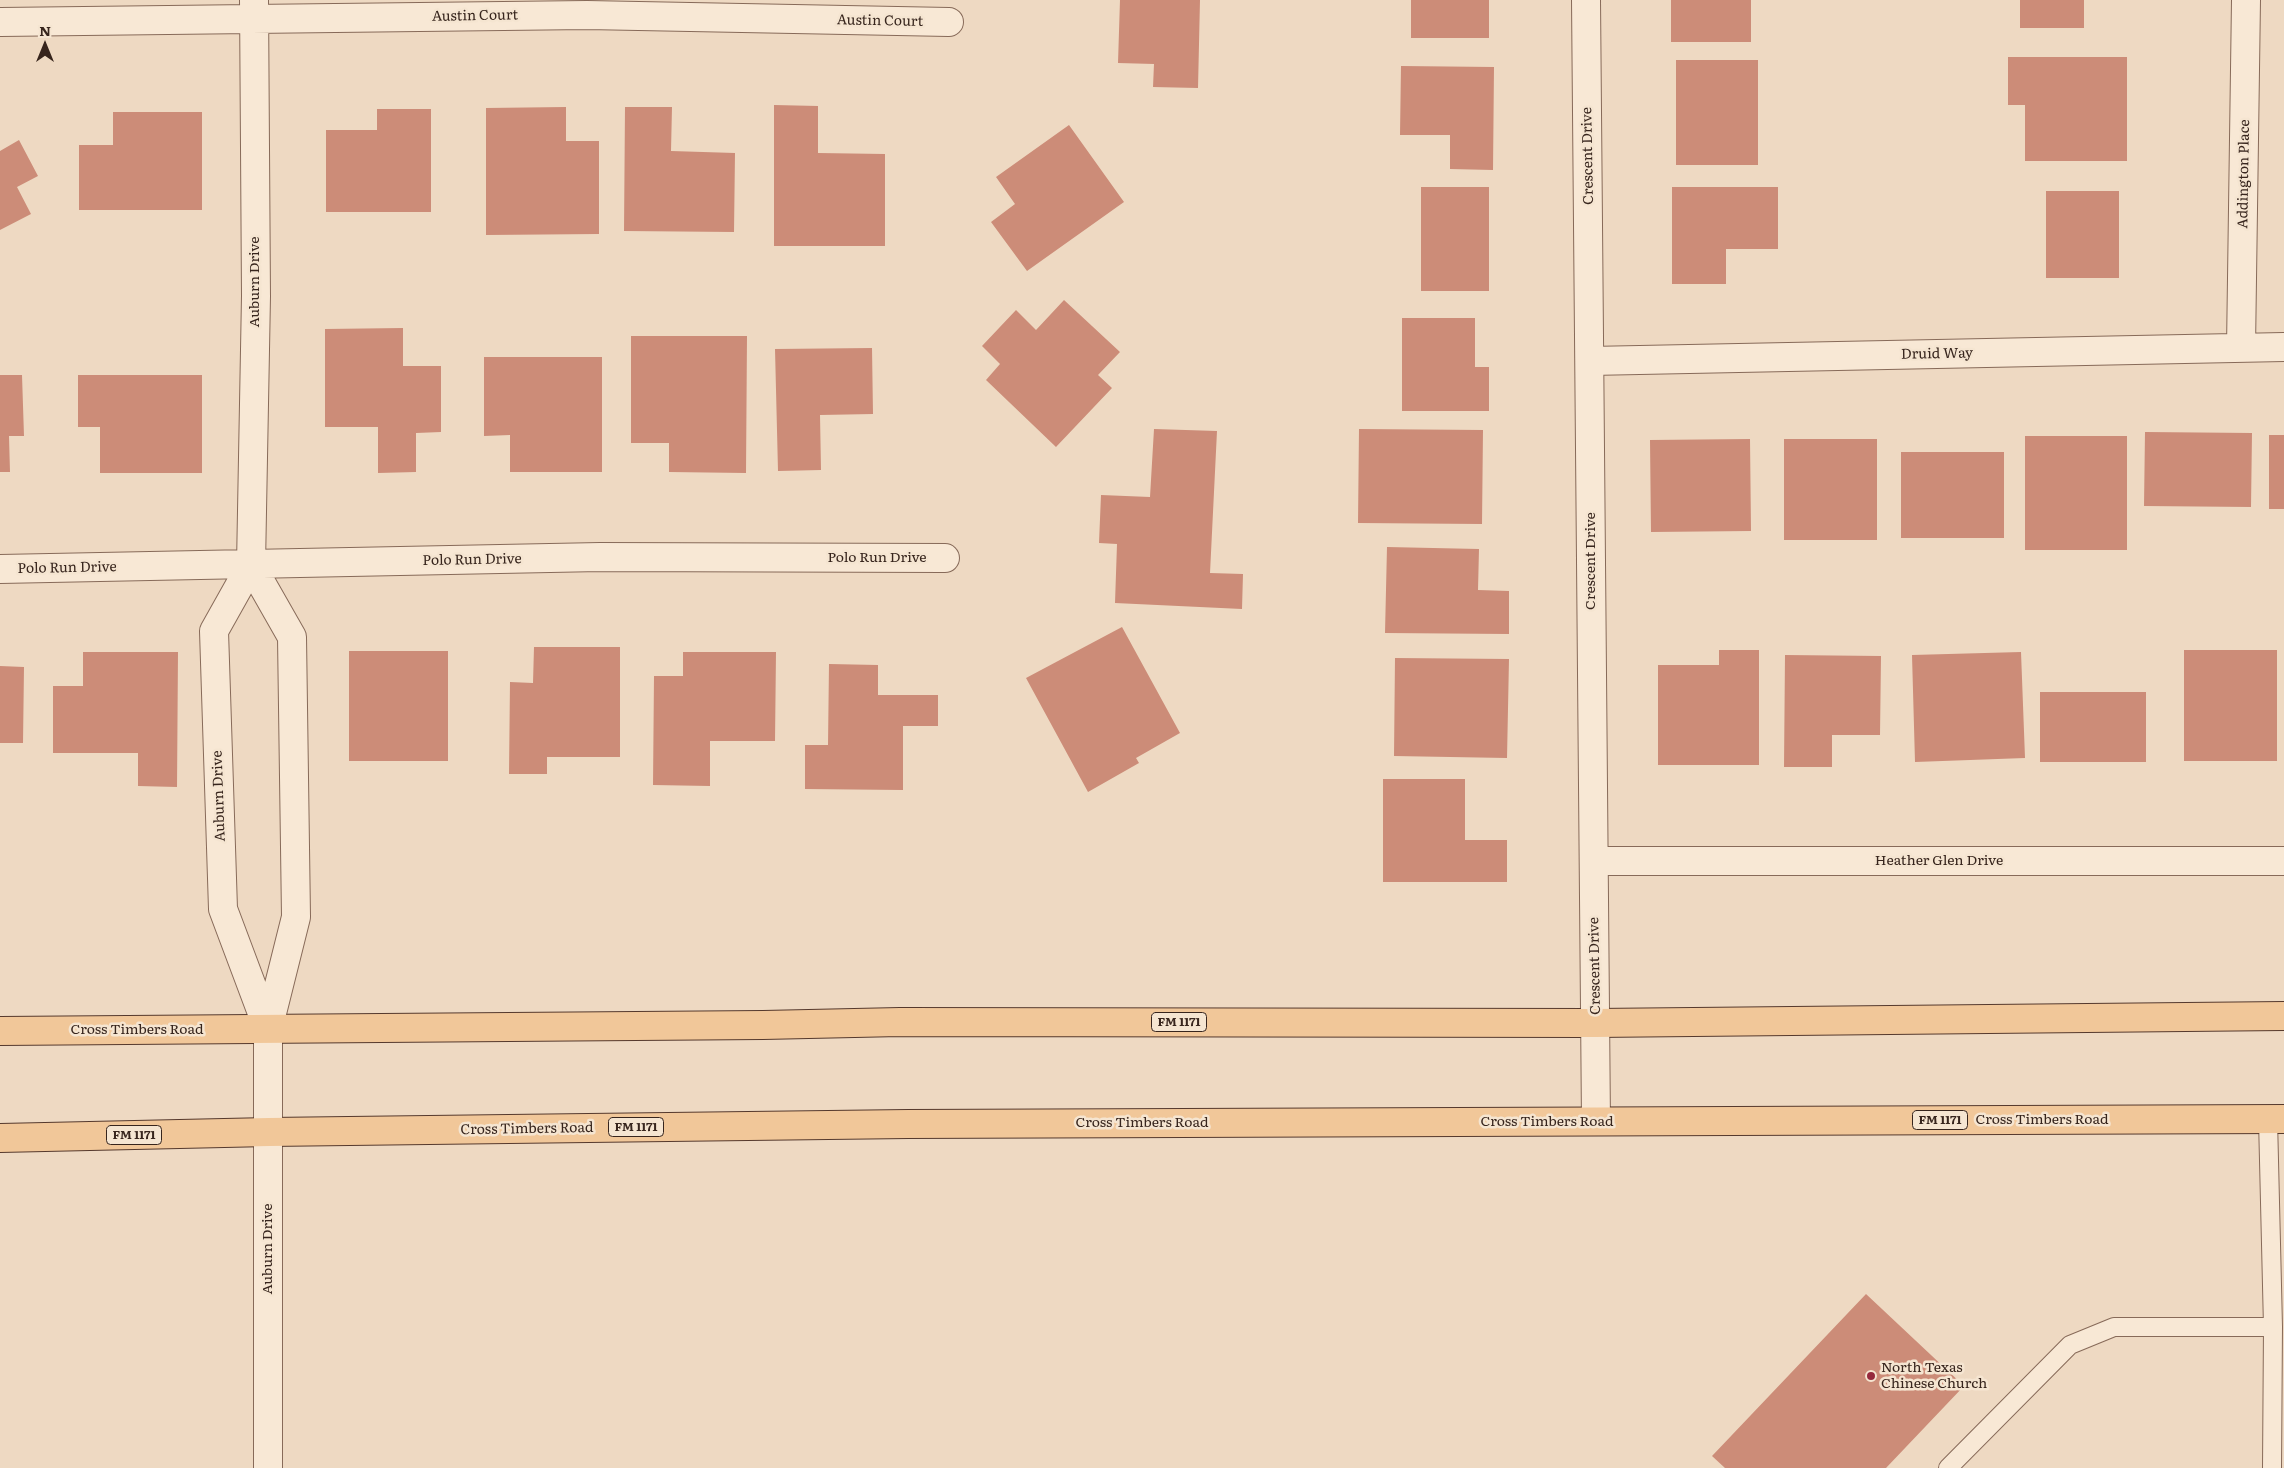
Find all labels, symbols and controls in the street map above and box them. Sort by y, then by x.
street label: Austin Court [432,7,518,25]
street label: Austin Court [837,12,923,30]
north arrow [20,20,70,70]
text: N [39,20,51,40]
street label: Crescent Drive [1579,107,1597,205]
street label: Addington Place [2235,119,2253,229]
street label: Auburn Drive [247,236,263,328]
street label: Druid Way [1901,345,1973,363]
street label: Crescent Drive [1583,512,1599,610]
street label: Polo Run Drive [827,550,927,566]
street label: Polo Run Drive [422,551,522,569]
street label: Polo Run Drive [17,559,117,577]
street label: Auburn Drive [209,750,229,842]
street label: Heather Glen Drive [1875,853,2003,869]
street label: Crescent Drive [1586,917,1604,1015]
road number: FM 1171 [1152,1012,1206,1032]
street label: Cross Timbers Road [70,1022,204,1038]
road number: FM 1171 [1912,1110,1968,1130]
street label: Cross Timbers Road [1975,1112,2109,1128]
street label: Cross Timbers Road [1480,1114,1614,1130]
street label: Cross Timbers Road [1075,1115,1209,1131]
road number: FM 1171 [608,1118,664,1136]
street label: Cross Timbers Road [460,1119,594,1139]
road number: FM 1171 [106,1126,162,1144]
street label: Auburn Drive [260,1203,276,1295]
place label: North Texas Chinese Church [1881,1360,1987,1392]
marker: North Texas Chinese Church [1865,1370,1877,1382]

